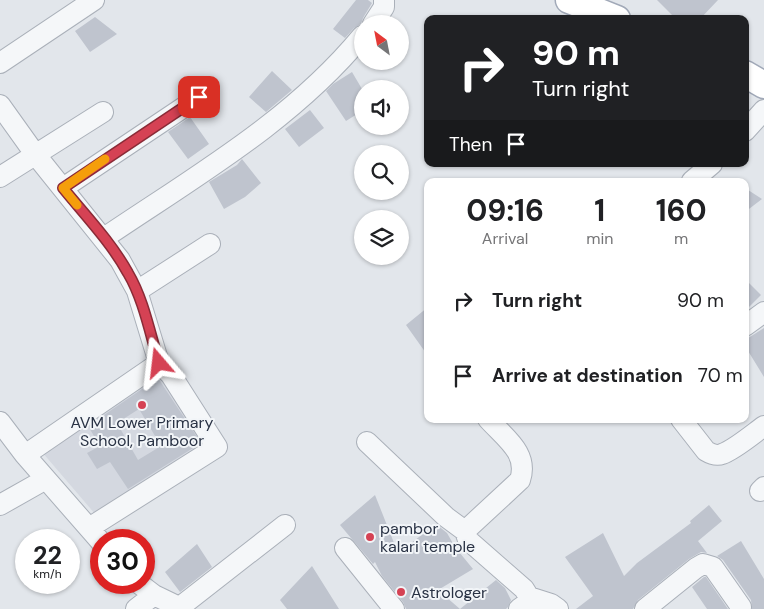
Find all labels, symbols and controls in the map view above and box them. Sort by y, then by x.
north arrow [354,15,409,70]
map controls [354,15,409,265]
text: 90 m [532,30,620,76]
icon: right [449,35,514,100]
text: Turn right [532,74,629,103]
pin [178,76,220,118]
button: sound [354,80,409,135]
icon: arrive [185,83,213,111]
icon: arrive [502,130,530,158]
text: Then [449,132,492,157]
button: search [354,145,409,200]
text: 09:16 [466,191,544,230]
text: 1 [594,191,605,230]
text: 160 [656,191,707,230]
button: layers [354,210,409,265]
text: Arrival [482,228,528,249]
text: min [586,228,613,249]
text: m [674,228,688,249]
icon: right [449,287,477,315]
text: Turn right [492,288,582,313]
text: 90 m [677,288,724,313]
position arrow [132,336,184,388]
icon: arrive [449,362,477,390]
text: Arrive at destination [492,363,683,388]
text: 70 m [698,363,743,388]
marker: AVM Lower Primary School, Pamboor [136,399,148,411]
place label: AVM Lower Primary School, Pamboor [71,412,213,451]
place label: pambor kalari temple [380,518,475,557]
speed limit sign: 30 [90,529,155,594]
marker: pambor kalari temple [364,531,376,543]
text: 22 [33,539,62,572]
text: km/h [33,566,62,582]
place label: Astrologer [411,582,487,603]
marker: Astrologer [395,586,407,598]

